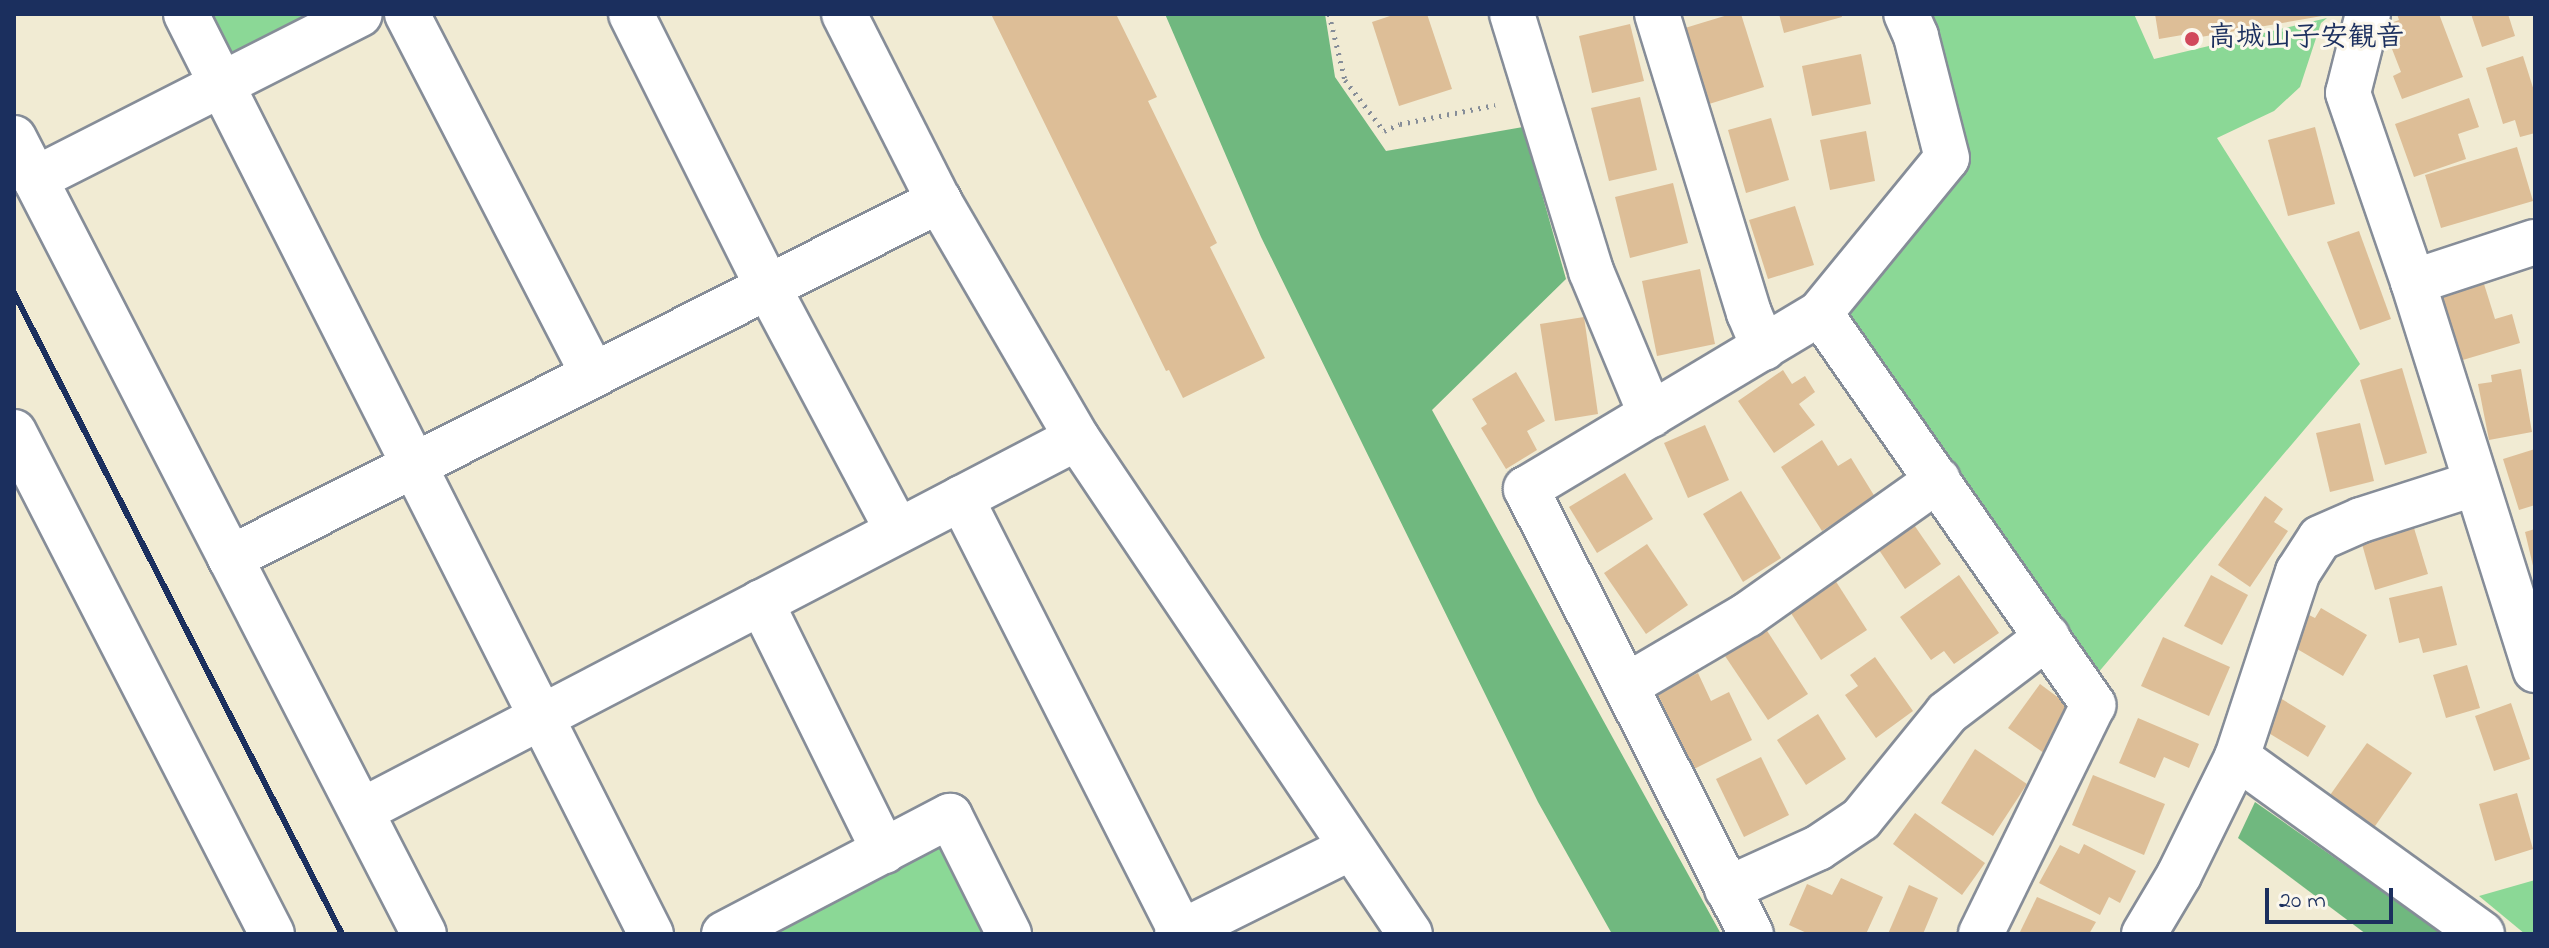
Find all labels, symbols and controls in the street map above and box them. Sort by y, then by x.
place label: 高城山子安観音 [2208,22,2404,56]
marker: 高城山子安観音 [2183,30,2201,48]
scale bar [2269,872,2397,922]
text: 20 m [2279,884,2326,919]

